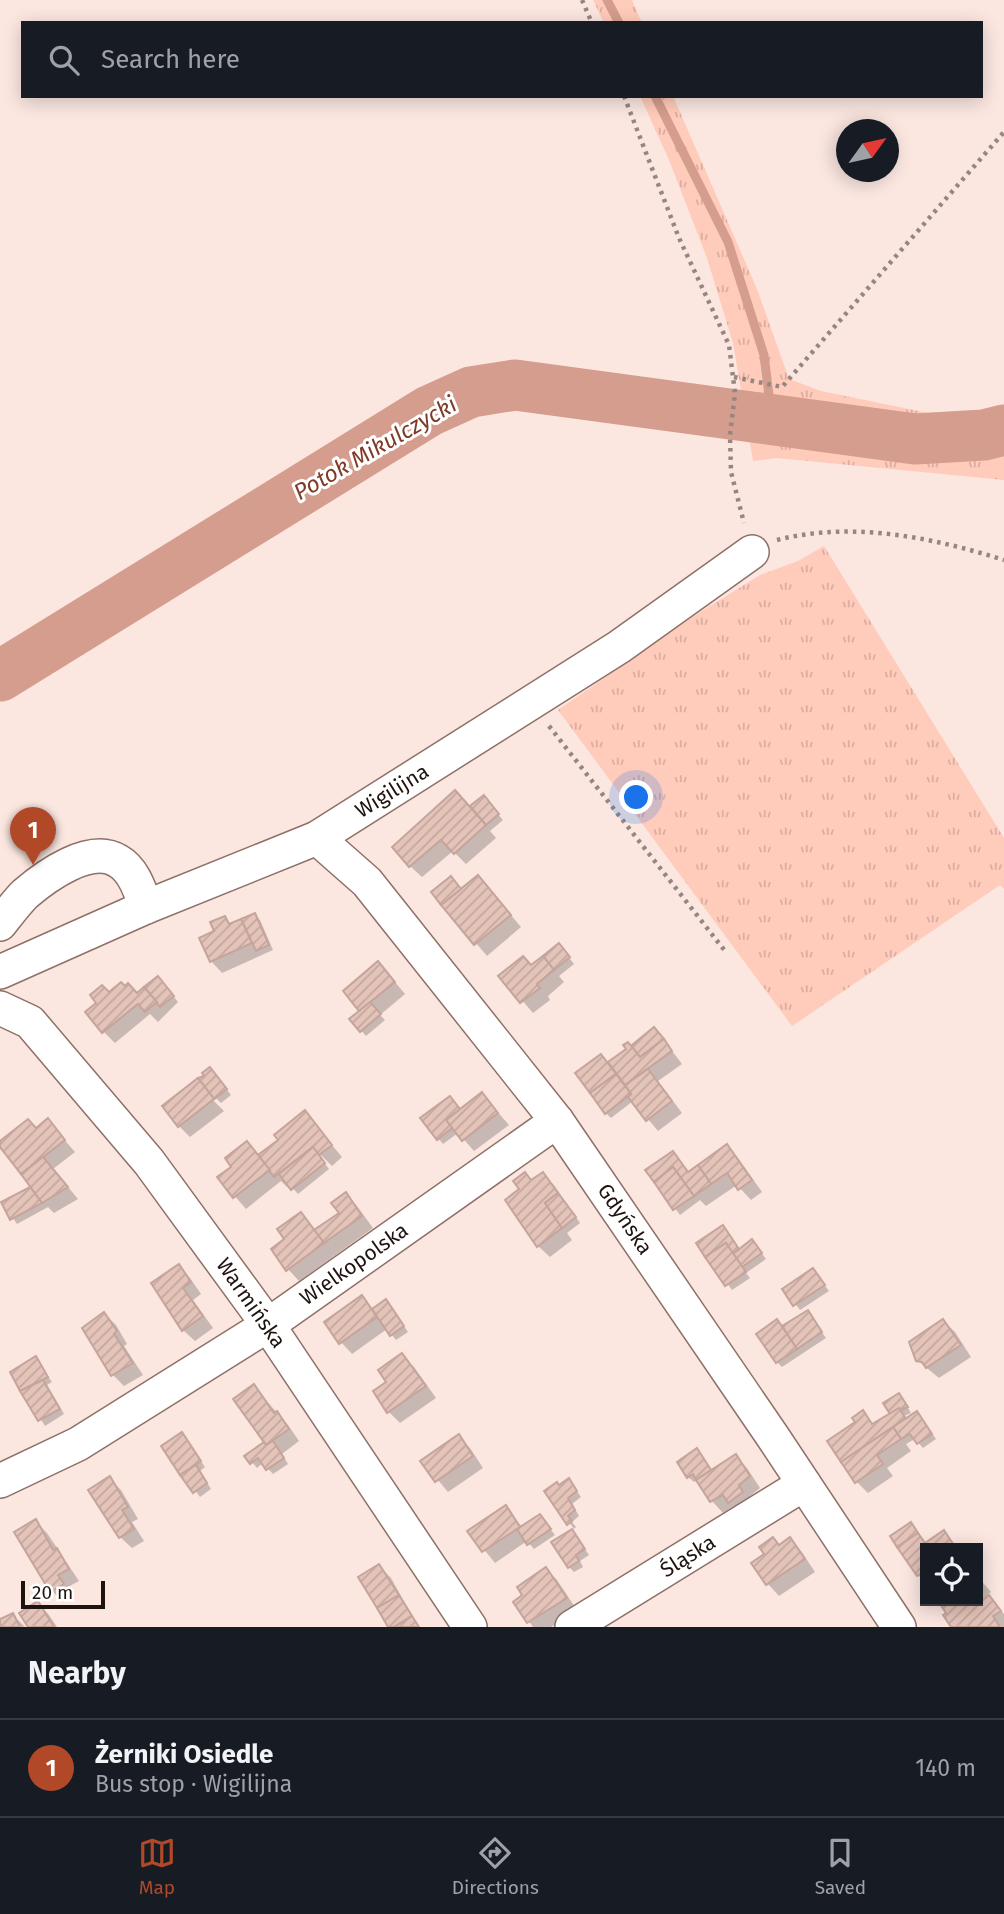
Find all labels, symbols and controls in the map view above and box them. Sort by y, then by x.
search box [21,21,983,98]
icon: search [45,41,83,79]
text: Search here [101,44,240,75]
north arrow [836,119,899,182]
water label: Potok Mikulczycki [289,390,462,506]
street label: Wigilijna [350,758,434,824]
your location [619,780,653,814]
pin: 1 [10,807,56,865]
street label: Gdyńska [592,1179,658,1259]
street label: Wielkopolska [295,1217,413,1311]
street label: Warmińska [210,1253,292,1353]
street label: Śląska [656,1529,720,1583]
map controls [920,1543,983,1606]
button: locate [920,1543,983,1606]
scale bar [21,1578,105,1610]
text: 20 m [32,1581,73,1604]
text: Nearby [28,1655,126,1691]
text: Żerniki Osiedle [95,1739,273,1770]
text: 1 [46,1754,56,1782]
text: 140 m [915,1754,976,1782]
text: Bus stop · Wigilijna [95,1770,292,1798]
tab: Map [138,1834,176,1899]
tab: Directions [452,1834,539,1899]
tab: Saved [815,1834,866,1899]

